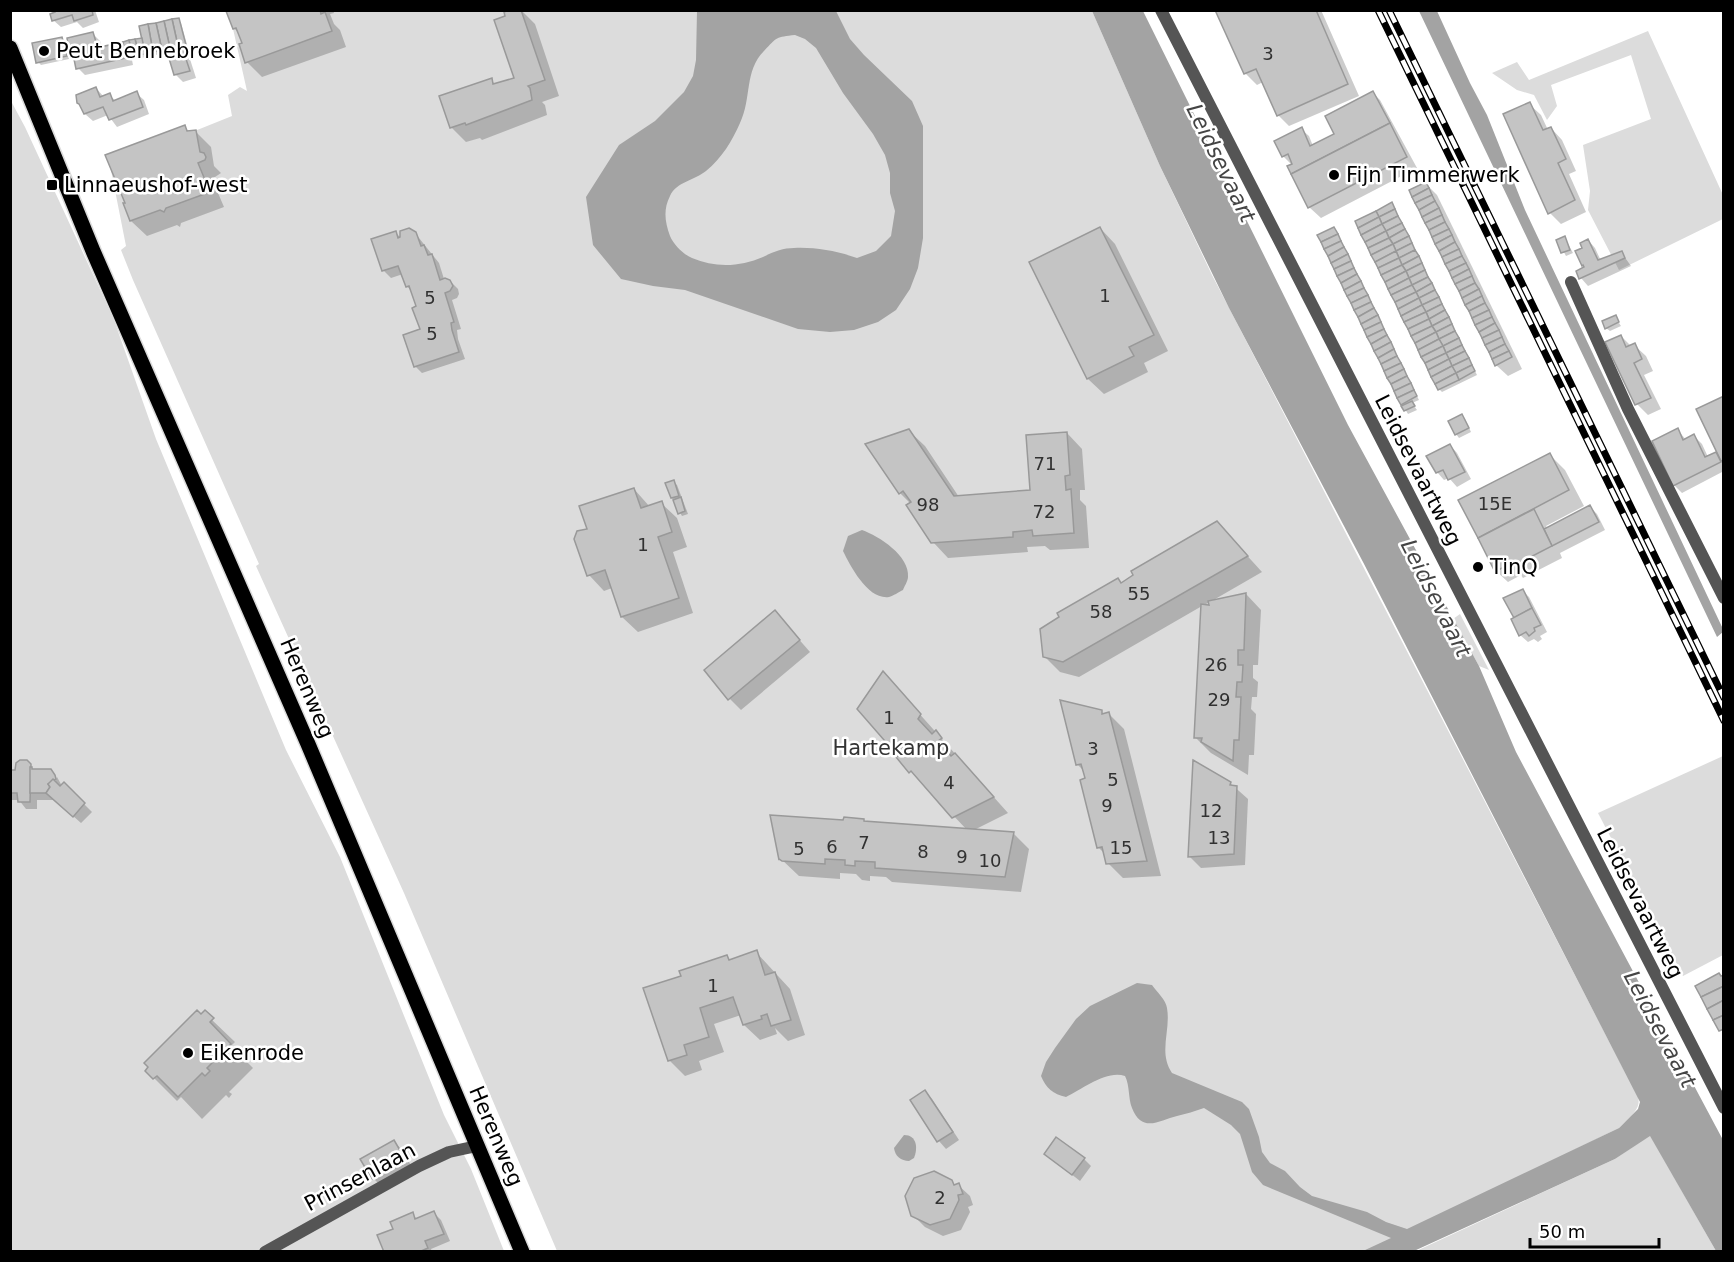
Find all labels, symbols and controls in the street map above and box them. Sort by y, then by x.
place label: Peut Bennebroek [56,39,236,63]
house number: 3 [1262,43,1274,64]
marker: Peut Bennebroek [37,44,51,58]
water label: Leidsevaart [1182,100,1261,227]
place label: Fijn Timmerwerk [1346,163,1520,187]
marker: Fijn Timmerwerk [1327,168,1341,182]
place label: Linnaeushof-west [64,173,247,197]
marker: Linnaeushof-west [45,178,59,192]
house number: 1 [1099,285,1111,306]
house number: 5 [424,287,436,308]
house number: 5 [426,323,438,344]
street label: Leidsevaartweg [1370,391,1466,549]
house number: 71 [1034,453,1056,474]
house number: 15E [1478,493,1512,514]
house number: 98 [917,494,939,515]
house number: 72 [1033,501,1055,522]
house number: 1 [637,534,649,555]
water label: Leidsevaart [1396,535,1477,662]
place label: TinQ [1489,555,1538,579]
marker: TinQ [1471,560,1485,574]
house number: 55 [1128,583,1150,604]
house number: 58 [1090,601,1112,622]
street label: Herenweg [275,634,339,742]
house number: 26 [1205,654,1227,675]
house number: 29 [1208,689,1230,710]
house number: 1 [883,707,895,728]
park label: Hartekamp [833,736,949,760]
house number: 3 [1087,738,1099,759]
house number: 5 [1107,769,1119,790]
house number: 4 [943,772,955,793]
house number: 9 [1101,795,1113,816]
house number: 12 [1200,800,1222,821]
street label: Leidsevaartweg [1592,824,1688,982]
house number: 13 [1208,827,1230,848]
house number: 7 [858,832,870,853]
house number: 6 [826,836,838,857]
house number: 15 [1110,837,1132,858]
house number: 5 [793,838,805,859]
house number: 8 [917,841,929,862]
house number: 9 [956,846,968,867]
house number: 10 [979,850,1001,871]
water label: Leidsevaart [1619,966,1702,1093]
house number: 1 [707,975,719,996]
place label: Eikenrode [200,1041,304,1065]
marker: Eikenrode [181,1046,195,1060]
street label: Herenweg [464,1082,528,1190]
street label: Prinsenlaan [300,1138,420,1216]
house number: 2 [934,1187,946,1208]
scale bar [1530,1211,1659,1249]
text: 50 m [1539,1221,1585,1242]

